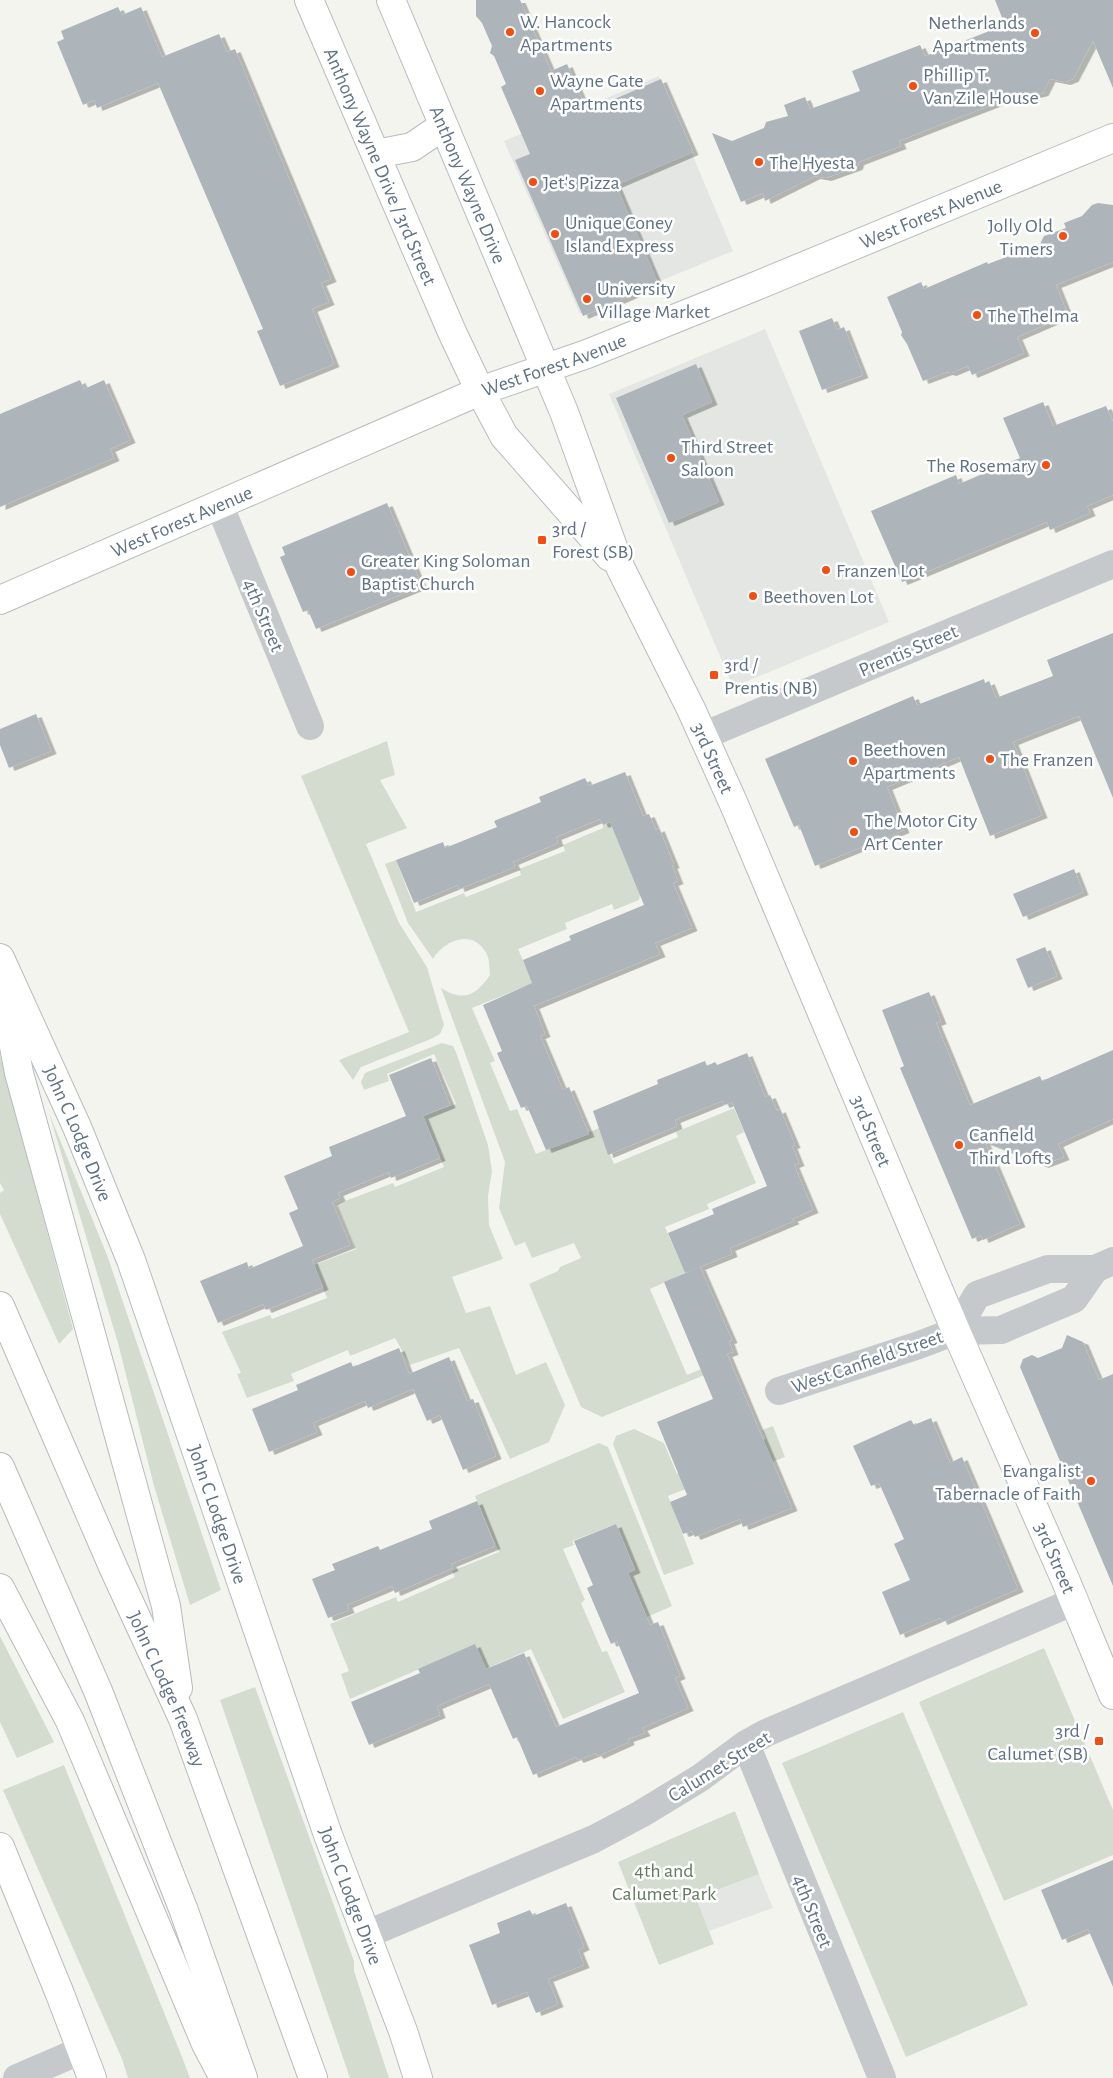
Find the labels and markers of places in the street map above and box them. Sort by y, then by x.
place label: W. Hancock Apartments [520,12,613,55]
place label: Netherlands Apartments [928,13,1025,56]
marker: W. Hancock Apartments [504,26,516,38]
marker: Netherlands Apartments [1029,27,1041,39]
place label: Phillip T. Van Zile House [923,65,1039,108]
place label: Wayne Gate Apartments [550,71,644,114]
marker: Phillip T. Van Zile House [907,80,919,92]
marker: Wayne Gate Apartments [534,85,546,97]
place label: The Hyesta [769,153,855,173]
marker: The Hyesta [753,156,765,168]
place label: Jet's Pizza [543,173,620,193]
marker: Jet's Pizza [527,176,539,188]
place label: Unique Coney Island Express [565,213,674,256]
place label: Jolly Old Timers [988,216,1053,259]
marker: Unique Coney Island Express [549,228,561,240]
marker: Jolly Old Timers [1057,230,1069,242]
place label: University Village Market [597,279,711,322]
marker: University Village Market [581,293,593,305]
place label: The Thelma [987,306,1079,326]
marker: The Thelma [971,309,983,321]
place label: Third Street Saloon [681,437,774,480]
marker: Third Street Saloon [665,452,677,464]
place label: The Rosemary [926,456,1036,476]
marker: The Rosemary [1040,459,1052,471]
place label: 3rd / Forest (SB) [552,519,634,562]
marker: 3rd / Forest (SB) [536,534,548,546]
place label: Greater King Soloman Baptist Church [361,551,531,594]
place label: Franzen Lot [836,561,925,581]
marker: Franzen Lot [820,564,832,576]
marker: Greater King Soloman Baptist Church [345,566,357,578]
place label: Beethoven Lot [763,587,874,607]
marker: Beethoven Lot [747,590,759,602]
place label: 3rd / Prentis (NB) [724,655,818,698]
marker: 3rd / Prentis (NB) [708,669,720,681]
place label: Beethoven Apartments [863,740,956,783]
place label: The Franzen [1000,750,1094,770]
marker: The Franzen [984,753,996,765]
marker: Beethoven Apartments [847,755,859,767]
place label: The Motor City Art Center [864,811,978,854]
marker: The Motor City Art Center [848,826,860,838]
place label: Canfield Third Lofts [969,1125,1051,1168]
marker: Canfield Third Lofts [953,1139,965,1151]
place label: Evangalist Tabernacle of Faith [935,1461,1082,1504]
marker: Evangalist Tabernacle of Faith [1085,1475,1097,1487]
place label: 3rd / Calumet (SB) [987,1721,1089,1764]
marker: 3rd / Calumet (SB) [1093,1735,1105,1747]

